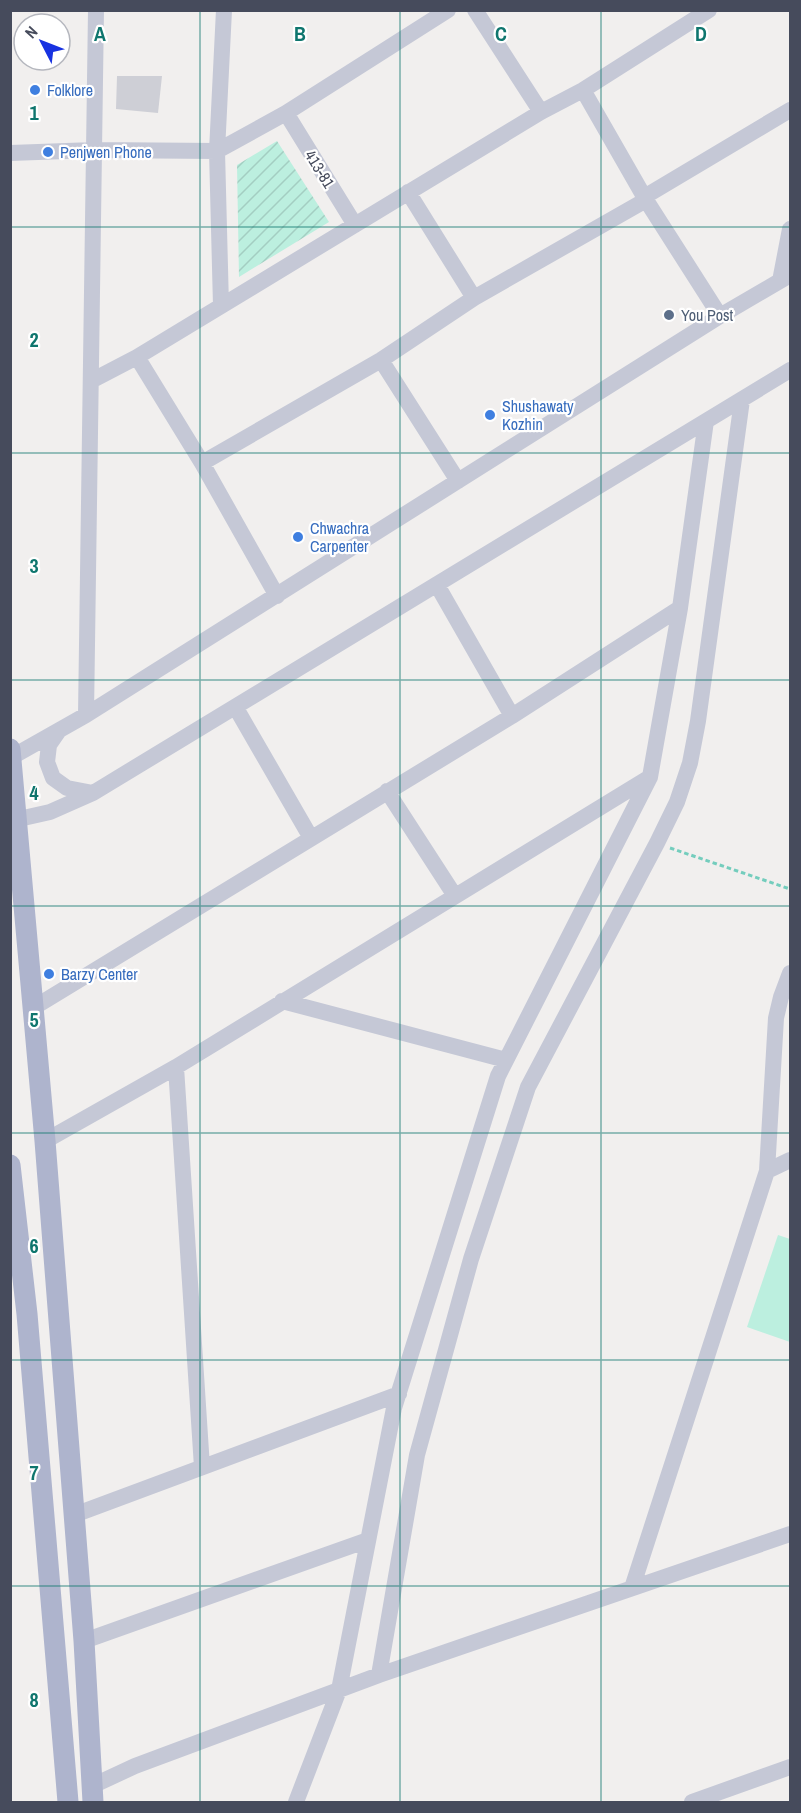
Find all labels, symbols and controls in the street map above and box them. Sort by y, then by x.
north arrow [12,12,72,72]
text: A [94,20,106,47]
text: B [294,20,306,47]
text: C [495,20,507,47]
text: D [695,20,707,47]
text: N [20,21,42,43]
place label: Folklore [47,79,93,101]
marker: Folklore [28,83,42,97]
text: 1 [29,99,39,126]
place label: Penjwen Phone [60,141,152,163]
marker: Penjwen Phone [41,145,55,159]
street label: 413-81 [300,146,341,193]
place label: You Post [681,304,734,326]
marker: You Post [662,308,676,322]
text: 2 [29,326,39,353]
place label: Shushawaty Kozhin [502,395,574,435]
marker: Shushawaty Kozhin [483,408,497,422]
place label: Chwachra Carpenter [310,517,370,557]
marker: Chwachra Carpenter [291,530,305,544]
text: 3 [29,552,39,579]
text: 4 [29,779,39,806]
place label: Barzy Center [61,963,138,985]
marker: Barzy Center [42,967,56,981]
text: 5 [29,1006,39,1033]
text: 6 [29,1232,39,1259]
text: 7 [29,1459,39,1486]
text: 8 [29,1686,39,1713]

